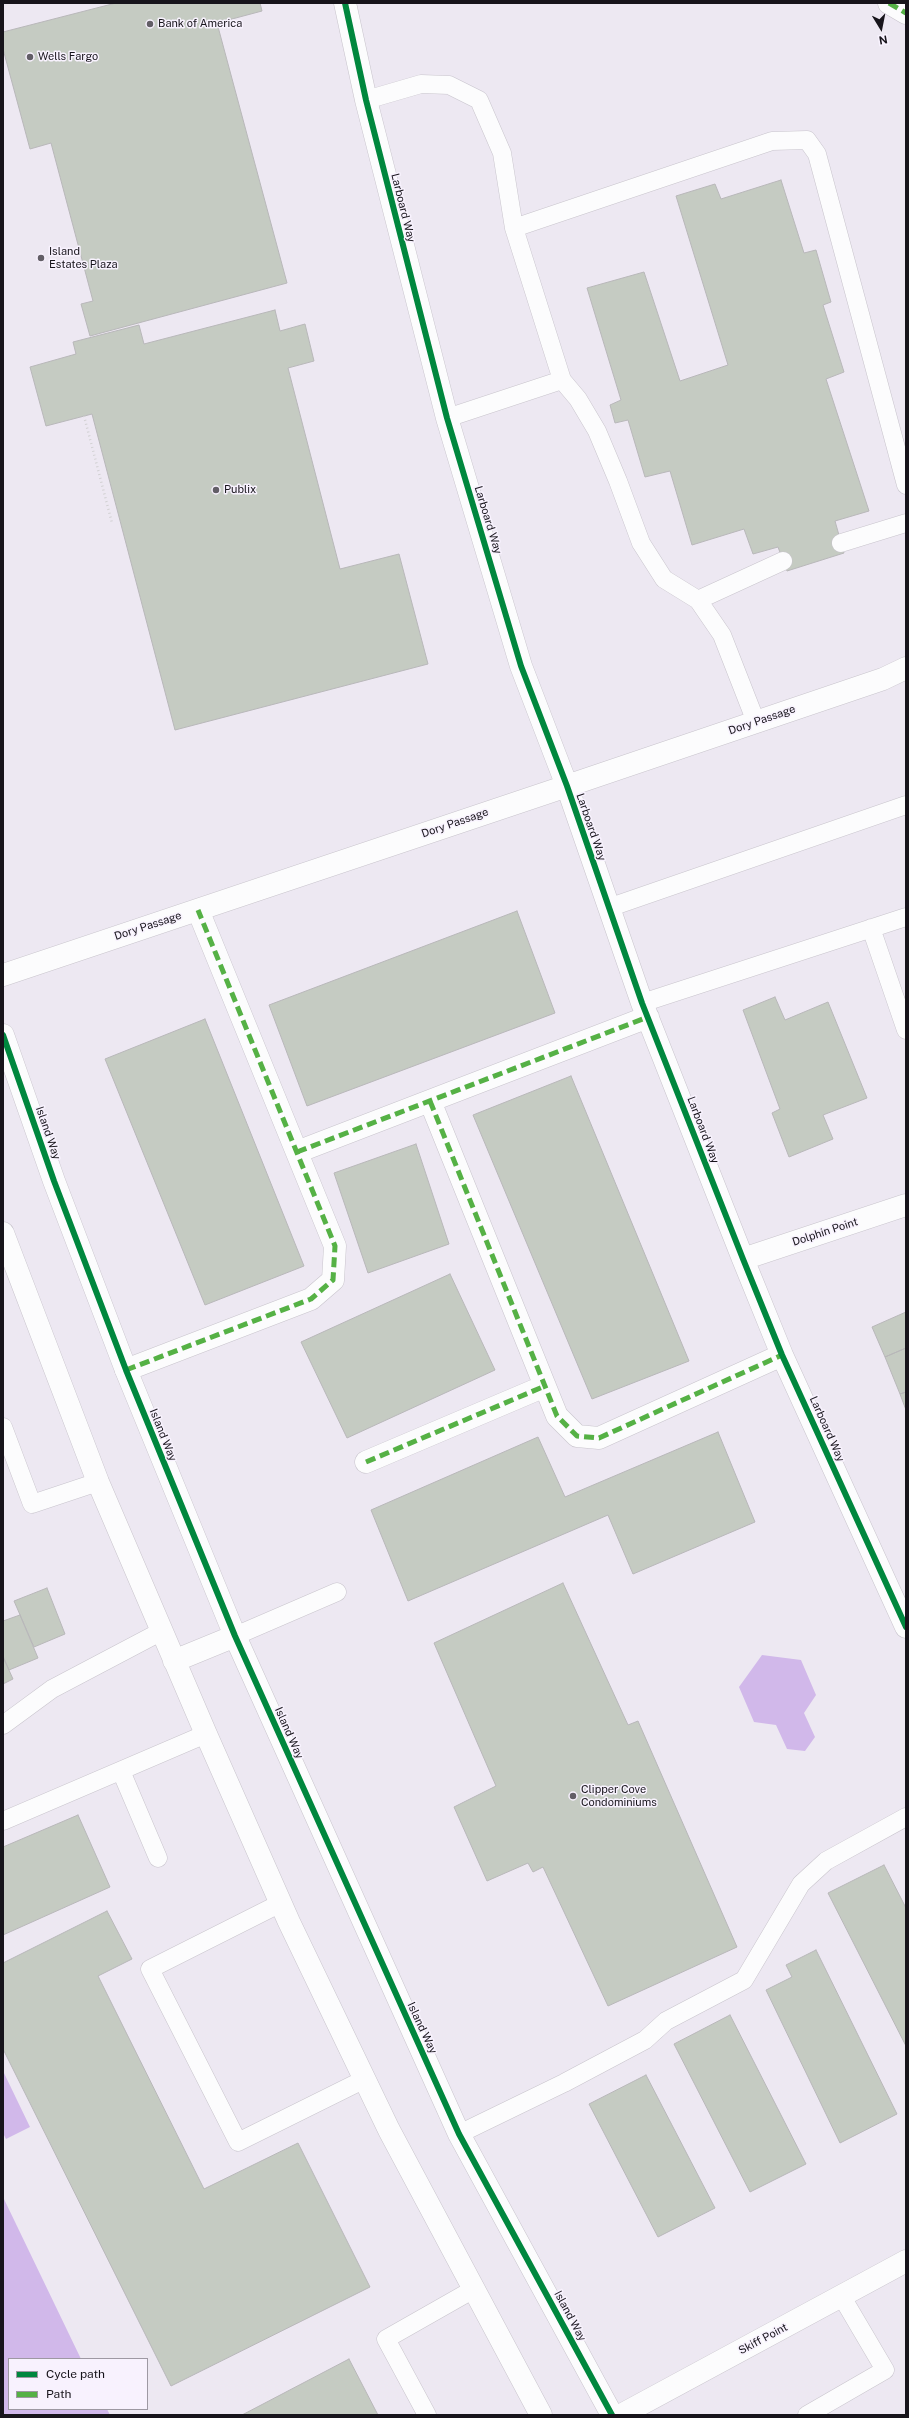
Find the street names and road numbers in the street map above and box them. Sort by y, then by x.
street label: Larboard Way [388,172,418,244]
street label: Larboard Way [471,484,505,556]
street label: Dory Passage [727,702,797,738]
street label: Larboard Way [573,791,609,863]
street label: Dory Passage [420,805,490,841]
street label: Dory Passage [113,909,183,943]
street label: Larboard Way [684,1095,722,1165]
street label: Island Way [33,1105,63,1161]
street label: Dolphin Point [791,1215,859,1249]
street label: Larboard Way [807,1394,847,1464]
street label: Island Way [147,1407,179,1463]
street label: Island Way [272,1705,306,1761]
street label: Island Way [404,2000,440,2056]
street label: Island Way [551,2288,589,2344]
street label: Skiff Point [736,2321,790,2357]

